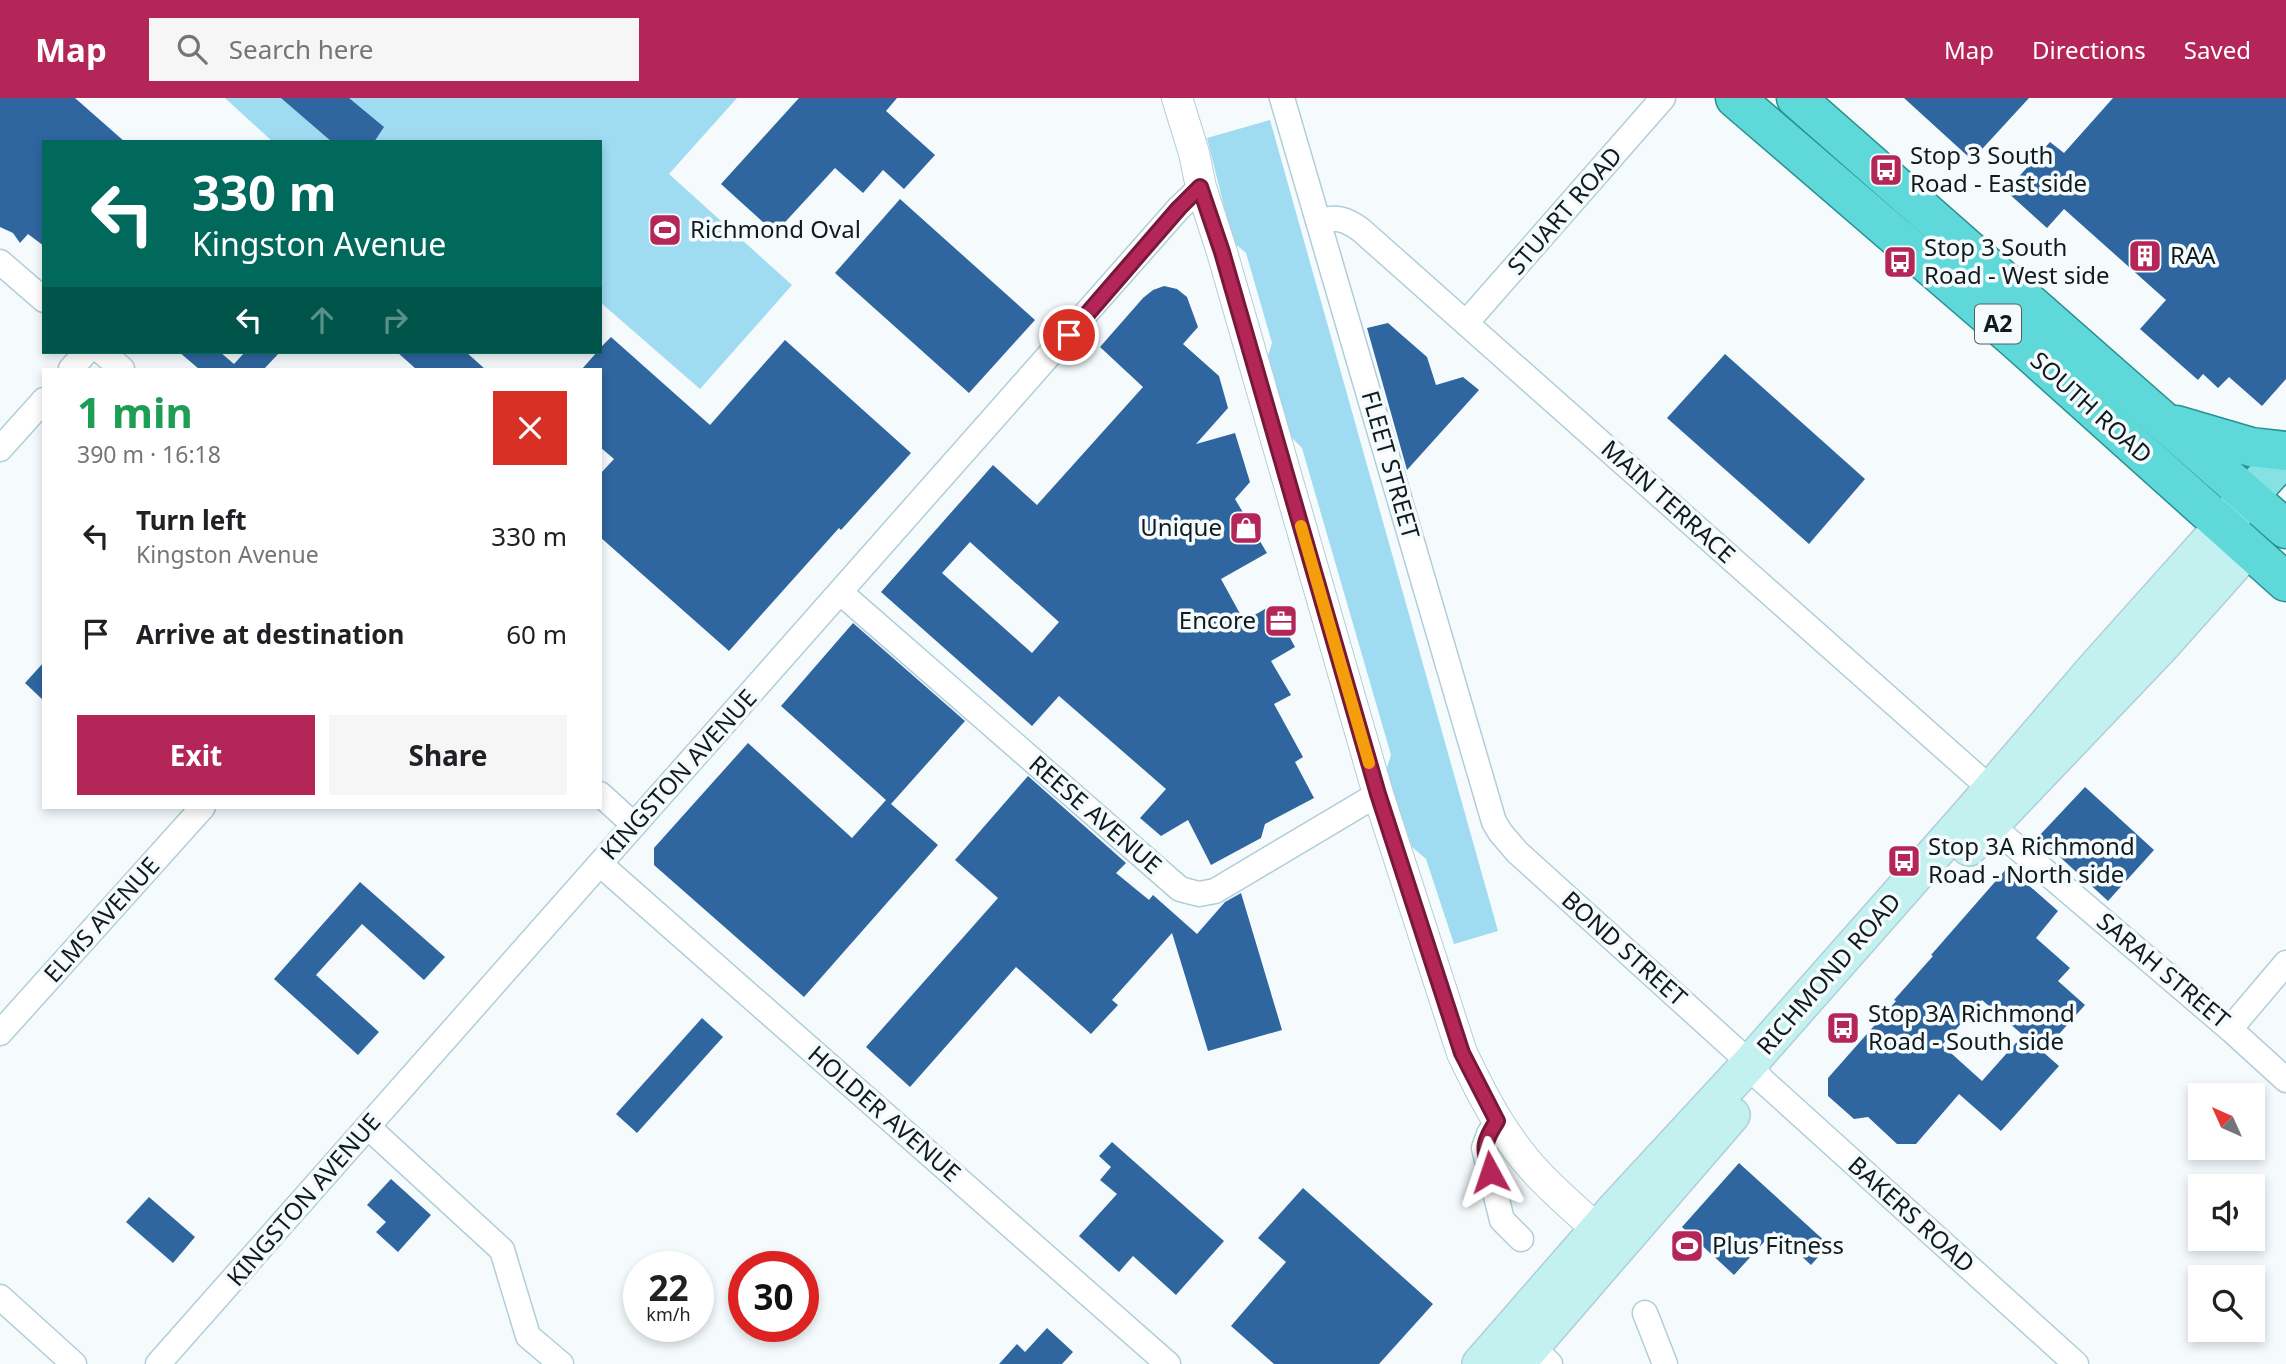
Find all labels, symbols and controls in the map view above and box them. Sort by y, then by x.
search box [149,18,639,81]
text: Map [35,27,107,72]
icon: search [173,30,211,68]
text: Search here [229,31,373,67]
text: Map [1944,33,1994,66]
text: Directions [2032,33,2146,66]
text: Saved [2184,33,2251,66]
place label: Stop 3 South Road - East side [1910,138,2087,199]
street label: STUART ROAD [1499,139,1629,281]
bus stop icon: Stop 3 South Road - East side [1867,151,1905,189]
text: 330 m [192,159,337,225]
icon: left [77,168,168,259]
sports icon: Richmond Oval [646,211,684,249]
place label: Richmond Oval [690,212,861,245]
text: Kingston Avenue [192,222,446,265]
place label: Stop 3 South Road - West side [1924,230,2110,291]
building icon: RAA [2126,237,2164,275]
place label: RAA [2170,238,2216,271]
bus stop icon: Stop 3 South Road - West side [1881,243,1919,281]
icon: left [230,301,268,339]
icon: ahead [303,301,341,339]
icon: right [376,301,414,339]
road number: A2 [1975,304,2021,344]
pin [1039,305,1099,365]
icon: arrive [1050,316,1088,354]
street label: SOUTH ROAD [2024,343,2160,470]
text: 1 min [77,383,193,440]
street label: FLEET STREET [1355,387,1429,543]
button: close [493,391,567,465]
street label: MAIN TERRACE [1595,432,1743,570]
text: 390 m · 16:18 [77,438,221,470]
text: Turn left [136,502,247,538]
shop icon: Unique [1227,509,1265,547]
place label: Unique [1140,510,1222,543]
icon: left [77,517,115,555]
text: 330 m [491,518,567,554]
text: Kingston Avenue [136,538,319,570]
office icon: Encore [1262,602,1300,640]
place label: Encore [1179,603,1256,636]
icon: arrive [77,615,115,653]
text: Arrive at destination [136,616,405,652]
text: 60 m [506,616,567,652]
street label: KINGSTON AVENUE [592,682,763,866]
button: Exit [77,715,315,795]
button: Share [329,715,567,795]
street label: REESE AVENUE [1023,747,1169,881]
place label: Stop 3A Richmond Road - North side [1928,829,2135,890]
bus stop icon: Stop 3A Richmond Road - North side [1885,842,1923,880]
street label: ELMS AVENUE [36,849,166,989]
street label: BOND STREET [1555,883,1695,1013]
street label: RICHMOND ROAD [1748,885,1907,1061]
street label: SARAH STREET [2090,904,2238,1036]
place label: Stop 3A Richmond Road - South side [1868,996,2075,1057]
bus stop icon: Stop 3A Richmond Road - South side [1824,1009,1862,1047]
street label: HOLDER AVENUE [802,1037,968,1188]
north arrow [2188,1083,2264,1160]
map controls [2188,1083,2265,1342]
street label: KINGSTON AVENUE [219,1105,387,1293]
position arrow [1453,1135,1527,1209]
street label: BAKERS ROAD [1842,1148,1982,1280]
button: sound [2188,1174,2265,1251]
sports icon: Plus Fitness [1668,1227,1706,1265]
place label: Plus Fitness [1712,1228,1844,1261]
speed limit sign: 30 [728,1251,819,1342]
text: 22 [648,1264,689,1311]
button: search [2188,1265,2265,1342]
text: km/h [646,1302,691,1326]

